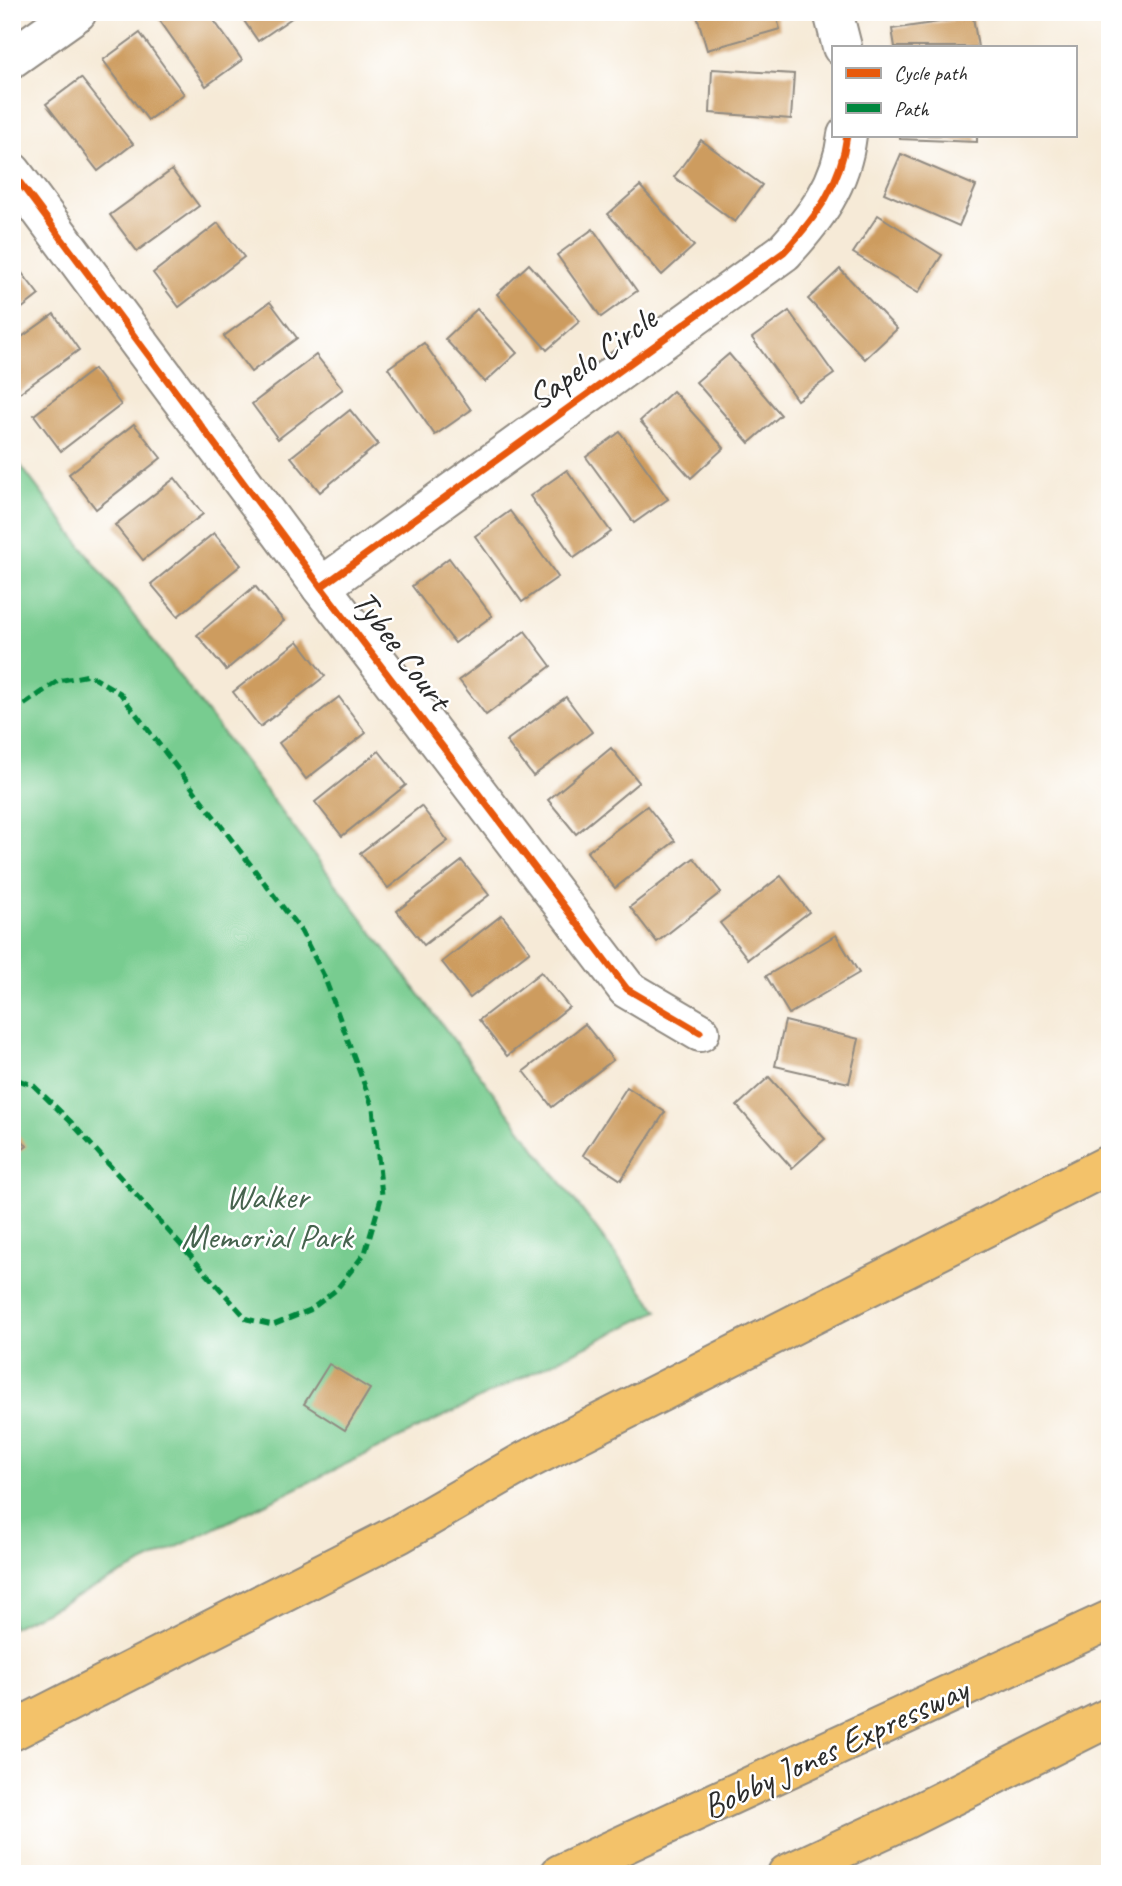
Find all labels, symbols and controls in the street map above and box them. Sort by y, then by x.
legend [832,46,1076,136]
text: Cycle path [894,60,967,86]
text: Path [894,96,930,122]
street label: Sapelo Circle [519,295,667,420]
street label: Tybee Court [342,581,464,722]
park label: Walker Memorial Park [181,1174,355,1259]
street label: Bobby Jones Expressway [695,1666,978,1829]

